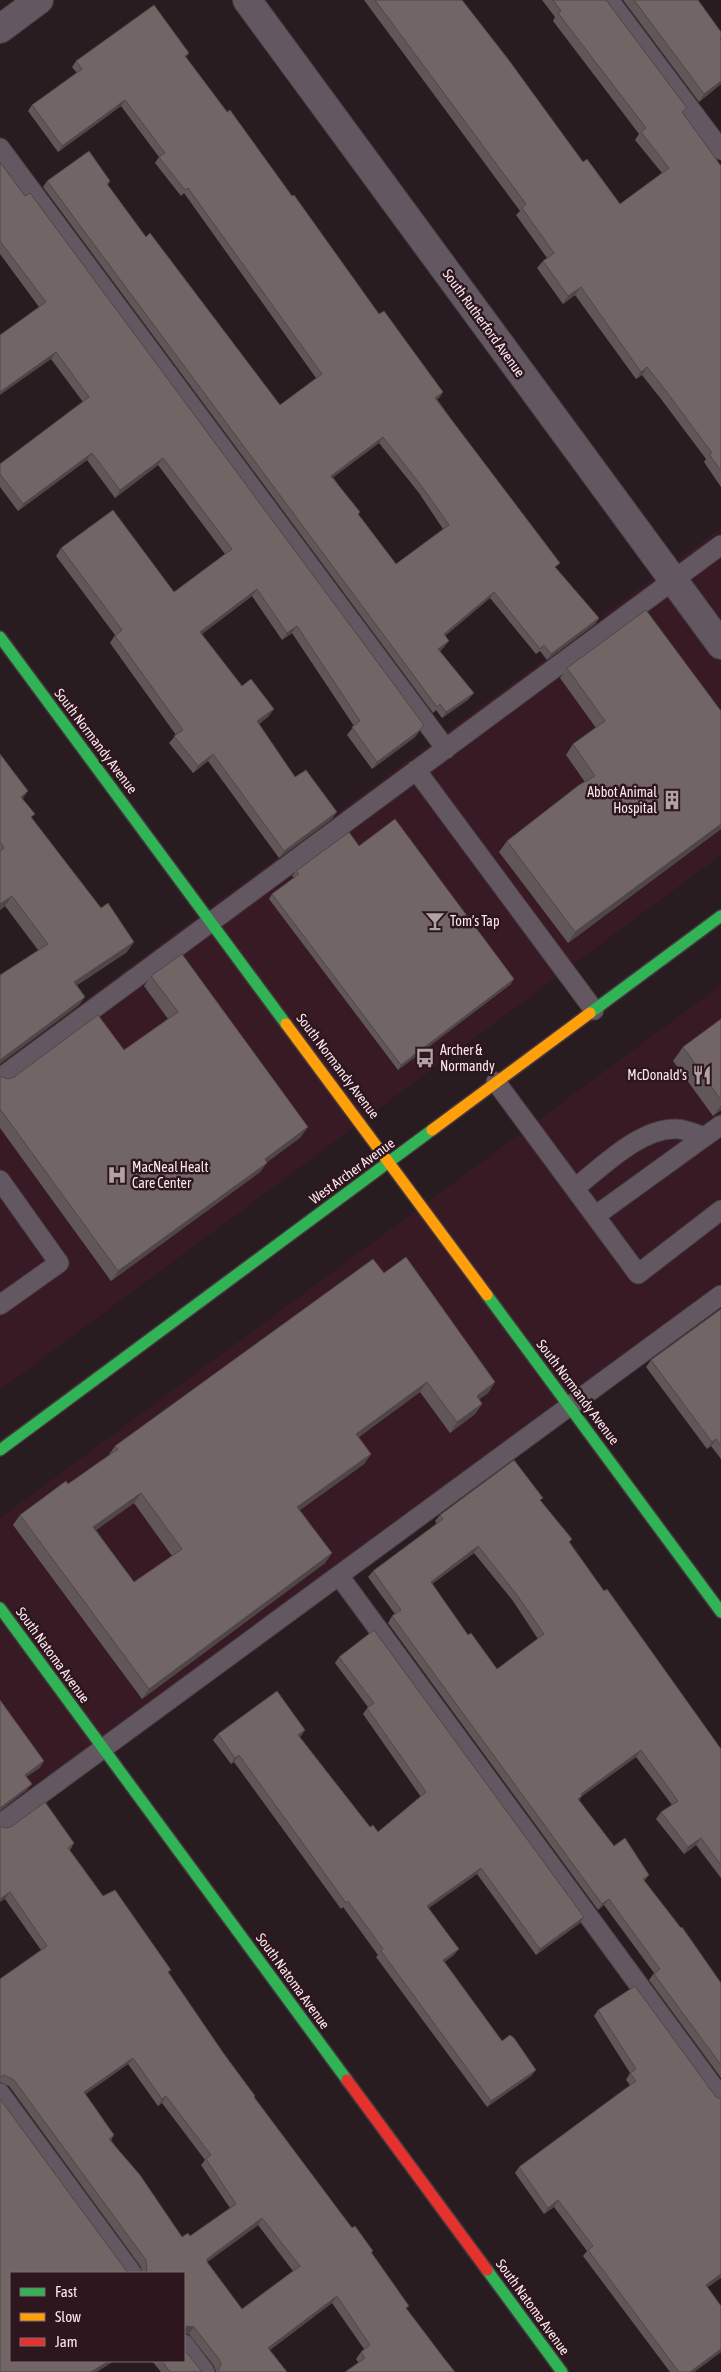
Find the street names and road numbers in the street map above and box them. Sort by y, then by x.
street label: South Rutherford Avenue [440,266,528,380]
street label: South Normandy Avenue [51,685,141,797]
street label: South Normandy Avenue [293,1010,383,1122]
street label: West Archer Avenue [306,1135,398,1207]
street label: South Normandy Avenue [533,1336,623,1448]
street label: South Natoma Avenue [13,1604,93,1706]
street label: South Natoma Avenue [253,1930,333,2032]
street label: South Natoma Avenue [493,2256,573,2358]

